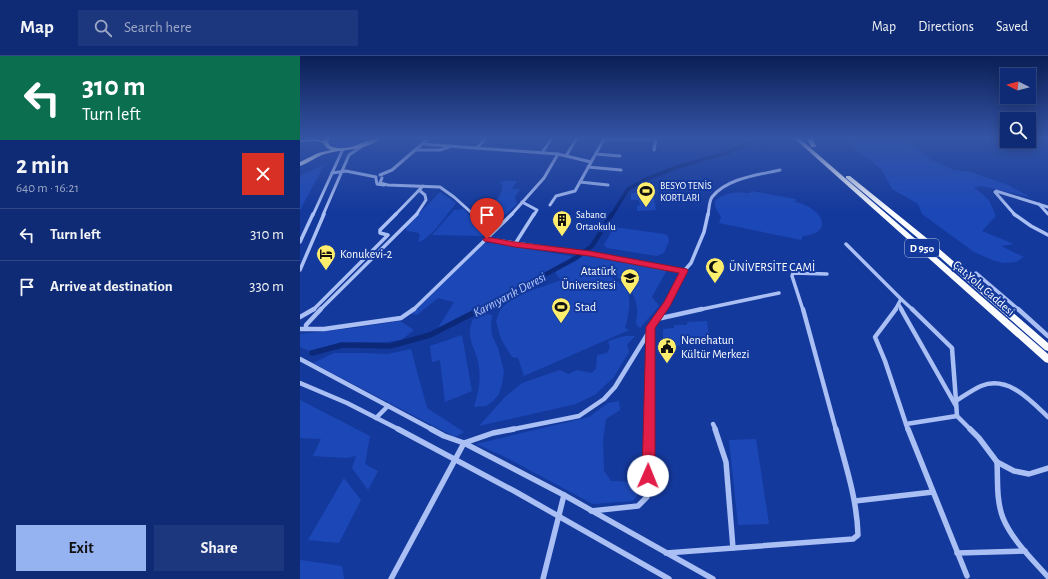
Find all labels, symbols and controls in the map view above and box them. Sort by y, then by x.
search box [78,10,358,46]
icon: search [92,17,114,39]
text: Map [20,18,54,37]
text: Search here [124,20,192,35]
text: Map [872,20,896,34]
text: Directions [918,20,974,34]
text: Saved [996,20,1028,34]
north arrow [1000,68,1036,104]
map controls [1000,68,1036,148]
icon: left [16,72,68,124]
text: 310 m [82,73,146,101]
text: Turn left [82,106,141,124]
button: search [1000,112,1036,148]
button: close [242,153,284,195]
text: 2 min [16,154,69,178]
sports icon: BESYO TENİS KORTLARI [635,180,657,208]
place label: BESYO TENİS KORTLARI [660,180,712,203]
text: 640 m · 16:21 [16,182,79,195]
pin [470,198,504,239]
icon: arrive [476,204,498,226]
building icon: Sabancı Ortaokulu [551,209,573,237]
place label: Sabancı Ortaokulu [576,210,616,232]
icon: left [16,224,38,246]
text: Turn left [50,227,101,242]
text: 310 m [250,227,284,242]
road number: D 950 [905,239,939,257]
hotel icon: Konukevi-2 [315,243,337,271]
place label: Konukevi-2 [340,248,393,260]
mosque icon: ÜNİVERSİTE CAMİ [704,256,726,284]
street label: Çat Yolu Caddesi [951,258,1017,318]
place label: ÜNİVERSİTE CAMİ [729,260,815,273]
place label: Atatürk Üniversitesi [561,265,617,291]
school or university icon: Atatürk Üniversitesi [619,267,641,295]
water label: Karnıyarık Deresi [471,271,548,320]
icon: arrive [16,276,38,298]
text: Arrive at destination [50,279,173,294]
text: 330 m [249,279,284,294]
sports icon: Stad [550,296,572,324]
place label: Stad [575,301,596,313]
place label: Nenehatun Kültür Merkezi [681,334,749,360]
public building icon: Nenehatun Kültür Merkezi [656,336,678,364]
position arrow [627,455,669,497]
button: Exit [16,525,146,571]
button: Share [154,525,284,571]

